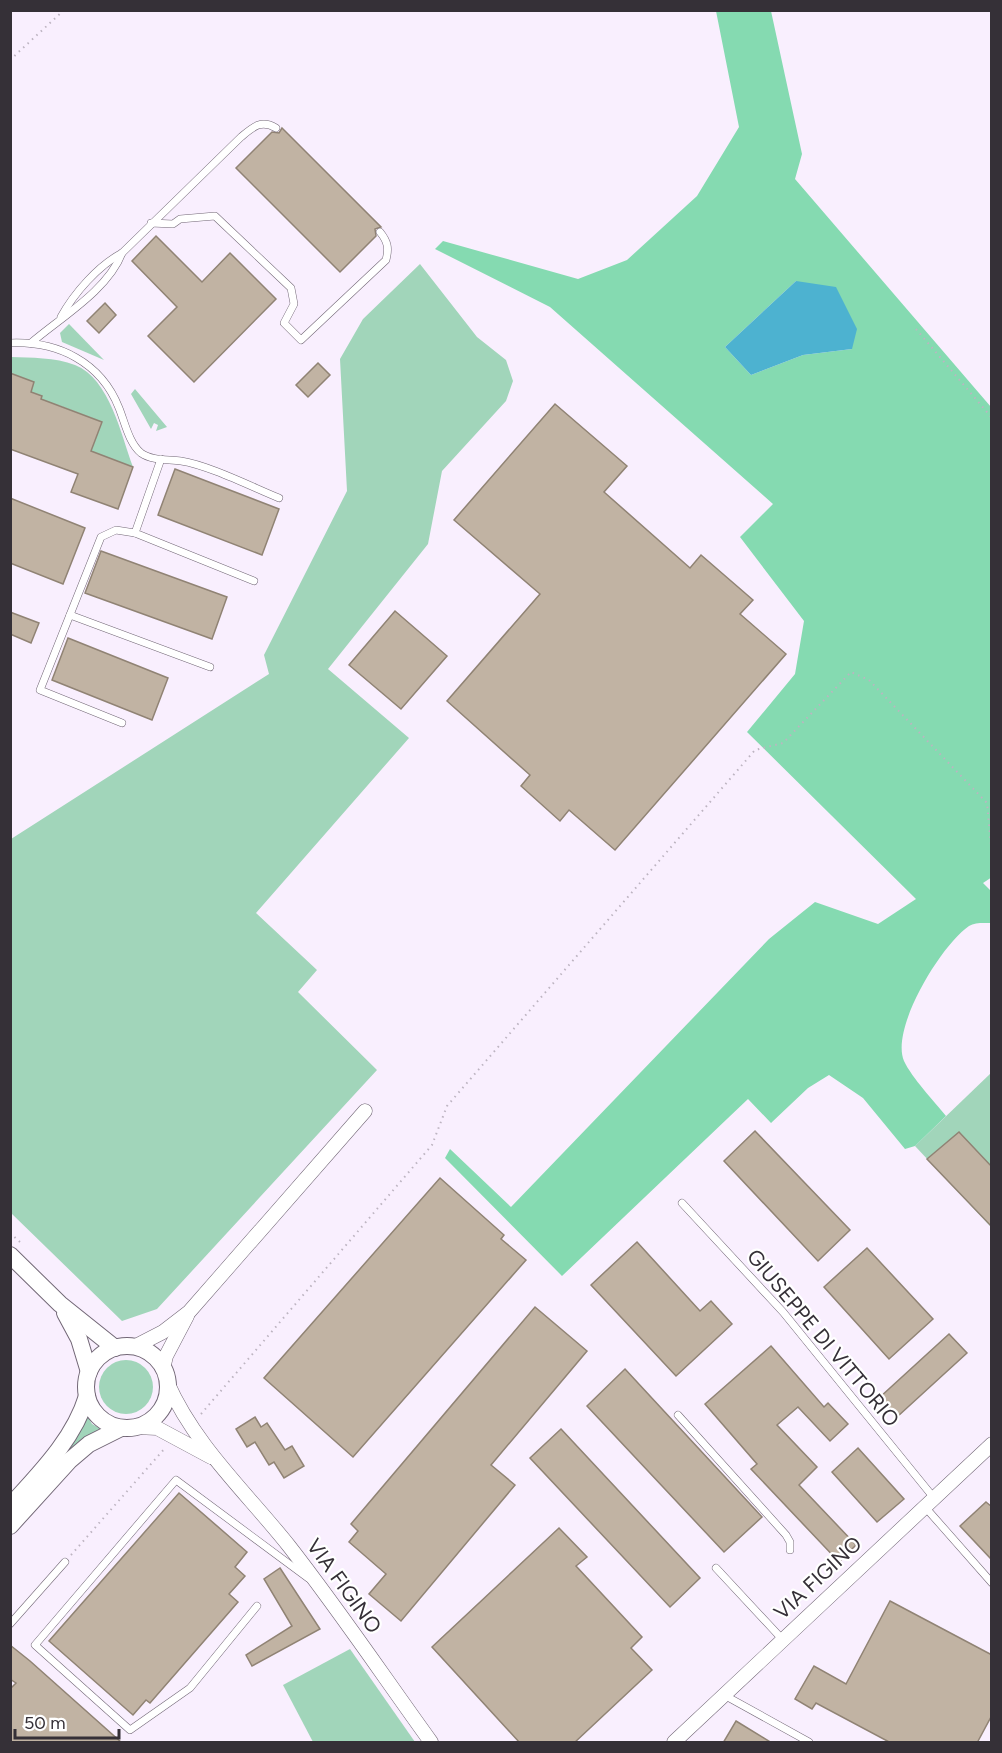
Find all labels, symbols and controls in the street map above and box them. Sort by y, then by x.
street label: GIUSEPPE DI VITTORIO [742,1244,905,1431]
street label: VIA FIGINO [769,1531,867,1624]
street label: VIA FIGINO [302,1534,387,1638]
scale bar [15,1702,118,1740]
text: 50 m [24,1712,66,1734]

